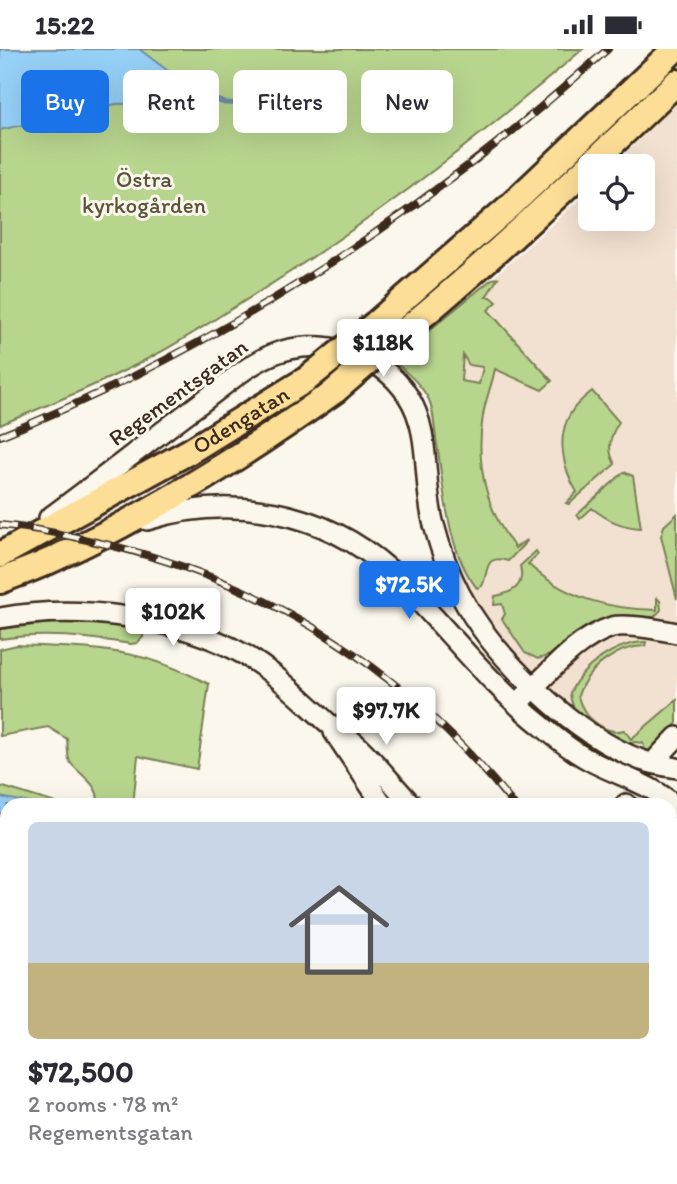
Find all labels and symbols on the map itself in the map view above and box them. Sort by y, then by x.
park label: Östra kyrkogården [82,165,206,219]
pin: $118K [334,319,432,379]
street label: Regementsgatan [103,332,253,452]
street label: Odengatan [187,380,294,460]
pin: $72.5K [352,561,466,621]
pin: $102K [124,589,222,648]
pin: $97.7K [329,687,443,747]

